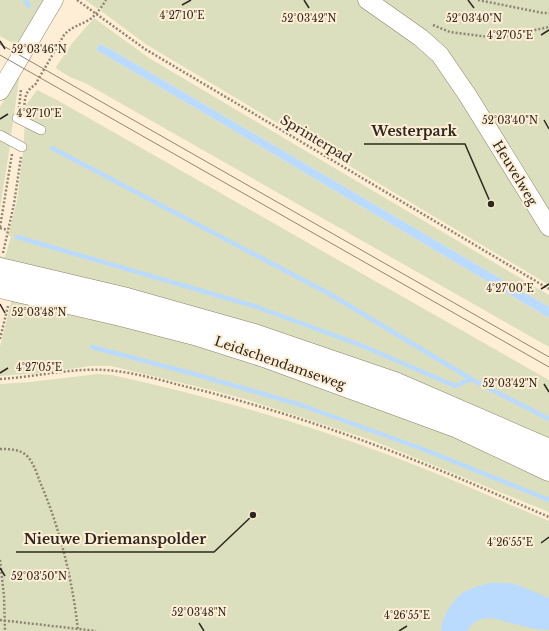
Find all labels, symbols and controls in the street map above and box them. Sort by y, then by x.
text: 4°27'10"E [159,9,205,22]
text: 52°03'42"N [281,12,337,25]
text: 52°03'40"N [446,12,502,25]
text: 4°27'05"E [487,29,533,42]
text: 52°03'46"N [11,43,67,56]
text: 4°27'10"E [16,107,62,120]
street label: Sprinterpad [277,111,355,167]
text: 52°03'40"N [482,114,538,127]
callout: Westerpark [364,118,465,144]
text: Westerpark [370,122,457,140]
street label: Heuvelweg [489,137,541,209]
text: 4°27'00"E [486,282,534,295]
text: 52°03'48"N [12,306,66,319]
street label: Leidschendamseweg [212,333,348,393]
text: 4°27'05"E [16,361,62,374]
text: 52°03'42"N [482,377,538,390]
callout: Nieuwe Driemanspolder [16,526,214,552]
text: Nieuwe Driemanspolder [24,530,206,548]
text: 4°26'55"E [487,536,533,549]
text: 52°03'50"N [11,570,67,583]
text: 52°03'48"N [172,606,226,619]
text: 4°26'55"E [384,609,430,622]

